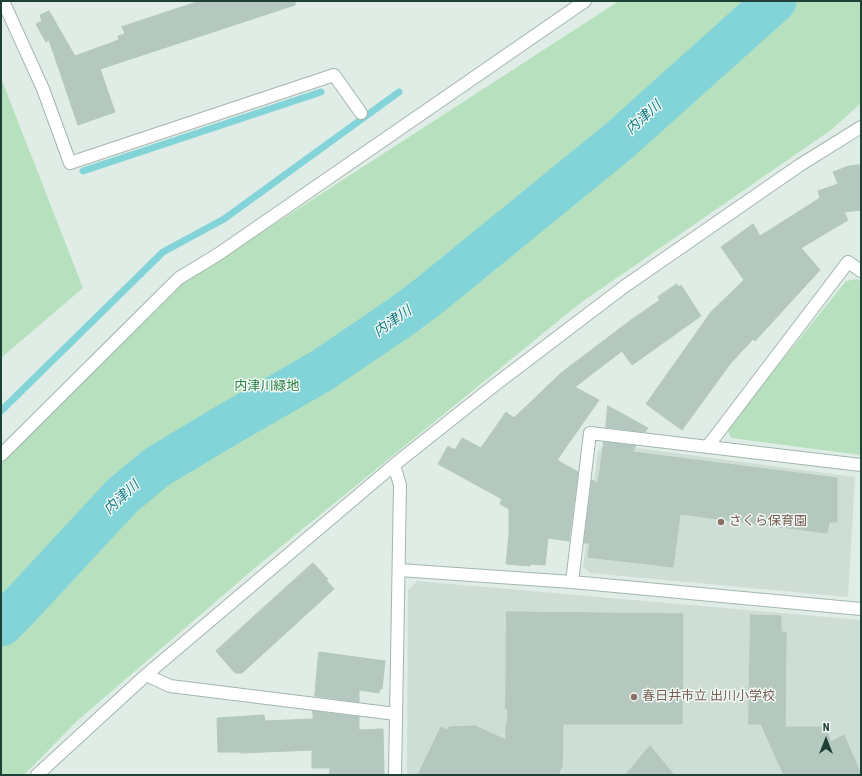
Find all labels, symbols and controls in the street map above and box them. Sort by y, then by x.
water label: 内津川 [623,98,665,138]
water label: 内津川 [371,303,415,341]
park label: 内津川緑地 [235,379,299,395]
water label: 内津川 [101,478,143,518]
place label: さくら保育園 [729,514,807,530]
marker: さくら保育園 [716,517,726,527]
place label: 春日井市立 出川小学校 [642,689,775,705]
marker: 春日井市立 出川小学校 [629,692,639,702]
north arrow [806,720,846,760]
text: N [823,721,829,734]

